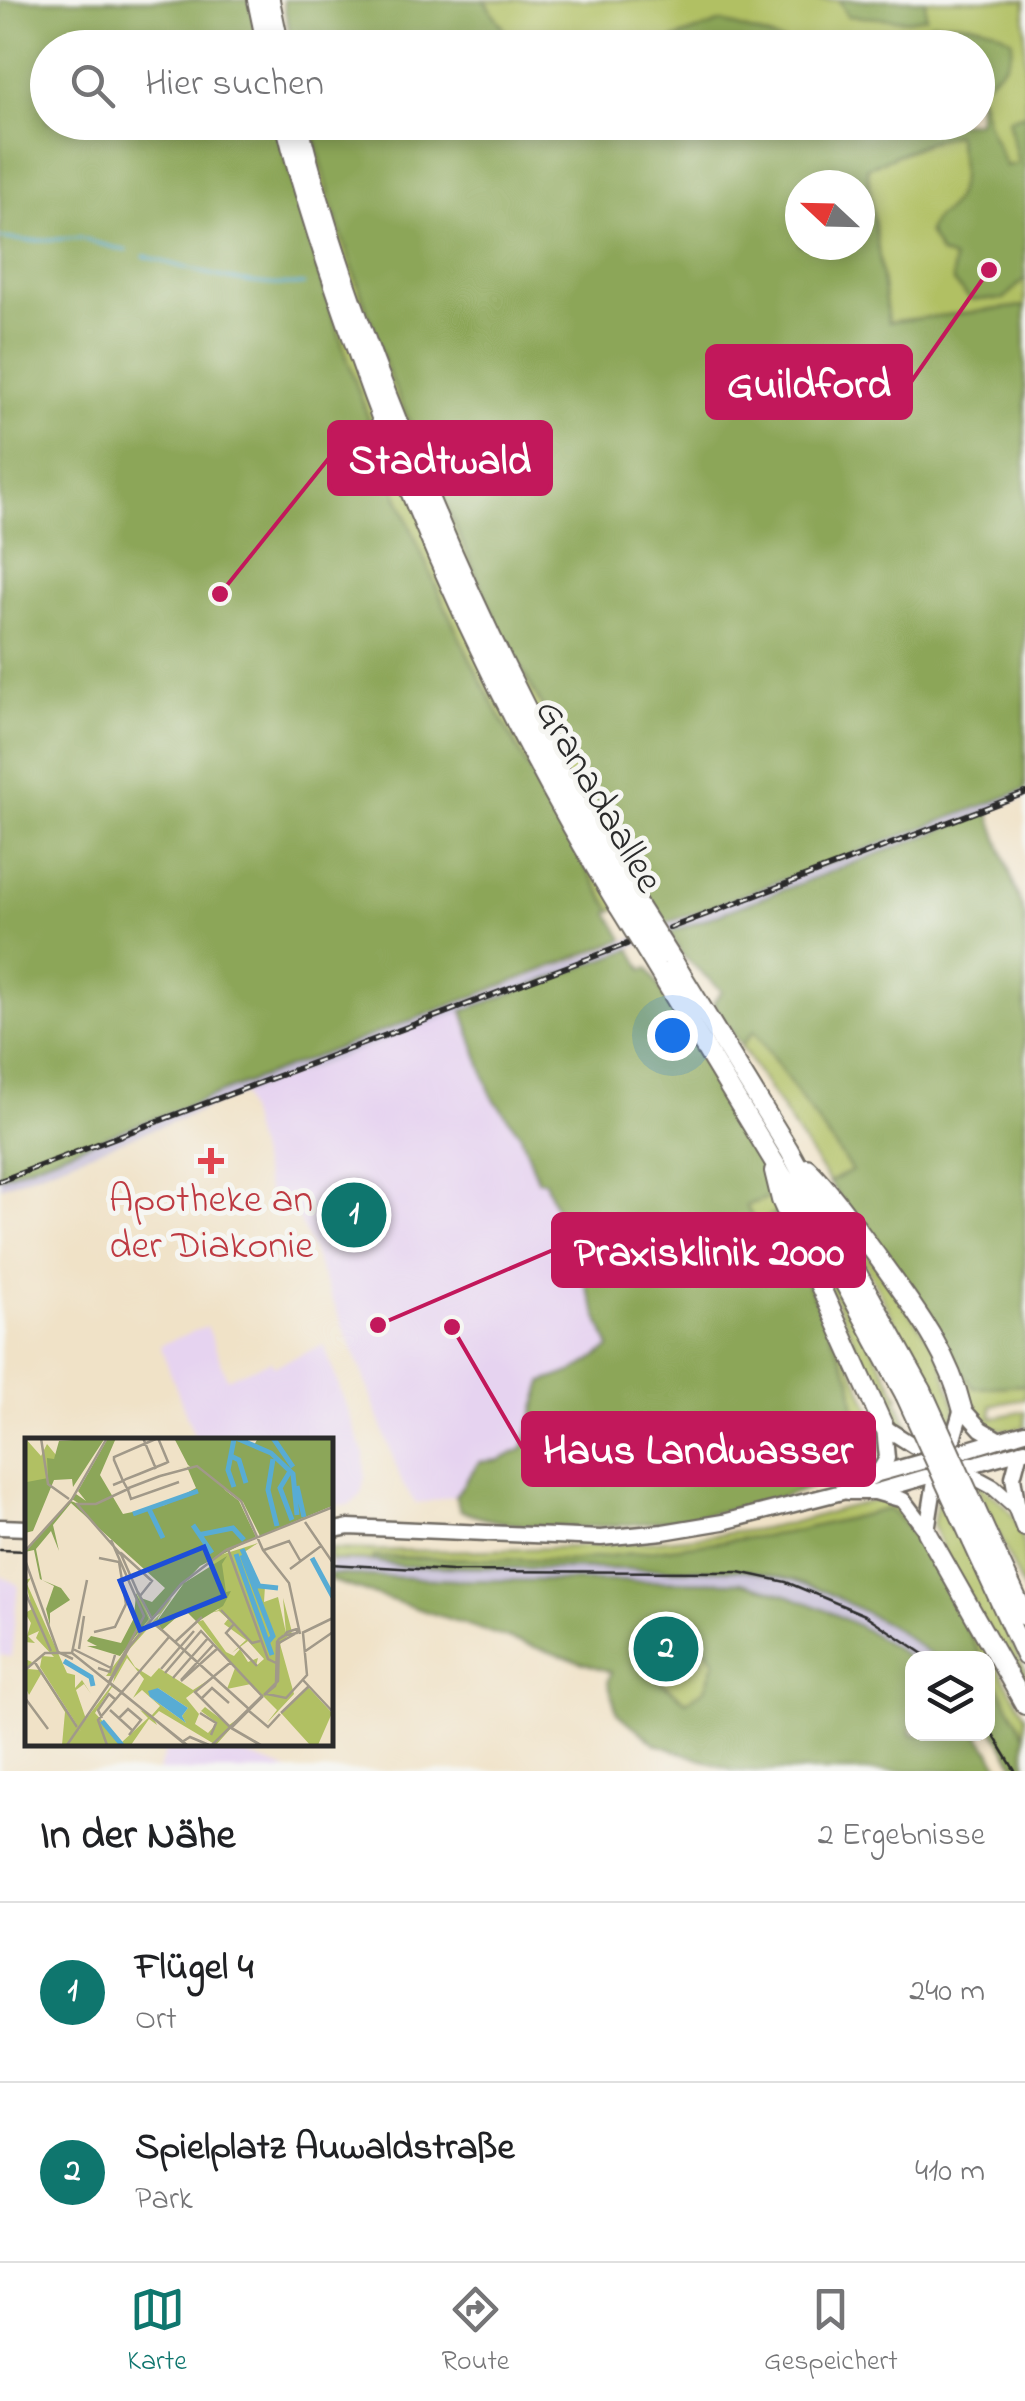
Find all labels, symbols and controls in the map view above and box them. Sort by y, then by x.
search box [30,30,995,140]
text: Hier suchen [145,57,324,113]
icon: search [65,58,120,113]
north arrow [785,170,875,260]
callout: Guildford [707,346,911,418]
text: Guildford [727,356,891,417]
callout: Stadtwald [329,422,551,494]
text: Stadtwald [349,432,532,493]
street label: Granadaallee [518,689,676,905]
your location [647,1010,698,1061]
marker: Apotheke an der Diakonie [200,1150,222,1172]
place label: Apotheke an der Diakonie [109,1172,313,1277]
pin: 1 [322,1178,386,1252]
callout: Praxisklinik 2000 [553,1214,864,1286]
text: Praxisklinik 2000 [574,1224,844,1285]
callout: Haus Landwasser [523,1413,874,1485]
text: Haus Landwasser [543,1422,854,1483]
inset map [25,1438,332,1746]
pin: 2 [634,1612,698,1686]
map controls [905,1651,995,1741]
button: layers [905,1651,995,1741]
text: In der Nähe [40,1806,235,1867]
text: 2 Ergebnisse [818,1813,985,1860]
text: Flügel 4 [135,1941,253,1997]
text: 1 [67,1969,78,2016]
text: 240 m [909,1969,985,2016]
text: Ort [135,1997,177,2044]
text: Spielplatz Auwaldstraße [135,2121,514,2177]
text: 2 [65,2149,80,2196]
text: 410 m [915,2149,985,2196]
text: Park [135,2177,193,2224]
tab: Karte [127,2282,187,2383]
tab: Route [441,2282,509,2383]
tab: Gespeichert [764,2282,898,2383]

